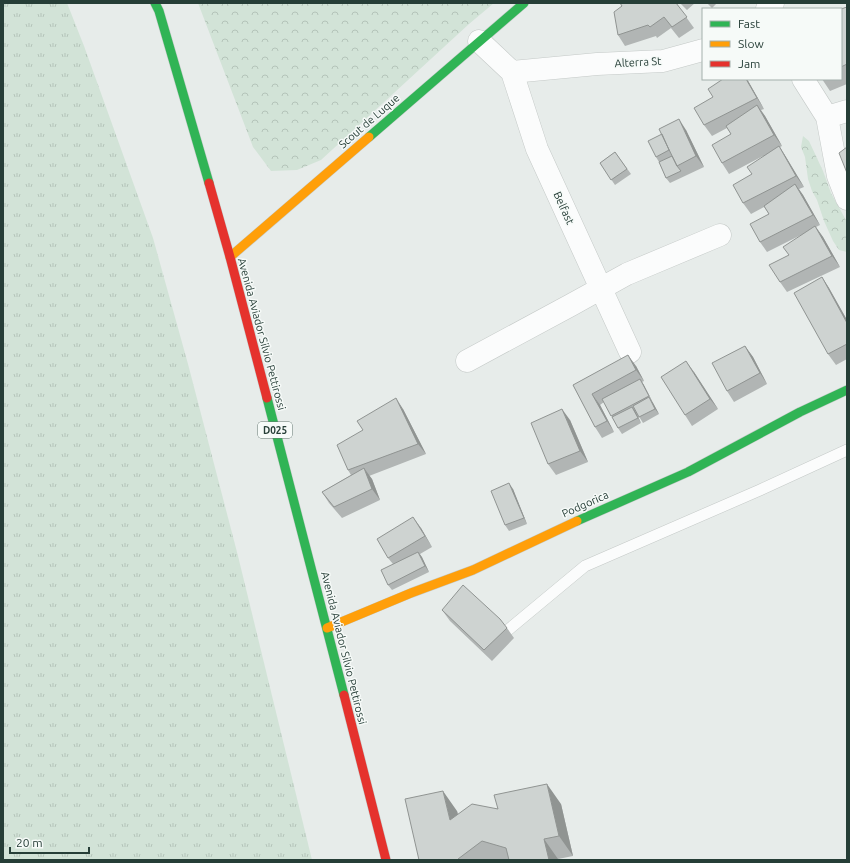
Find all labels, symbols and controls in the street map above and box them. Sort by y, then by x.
legend [702,8,842,80]
text: Fast [738,17,760,30]
text: Slow [738,37,764,50]
street label: Alterra St [614,55,662,69]
text: Jam [738,57,760,70]
street label: Scout de Luque [336,92,402,150]
street label: Belfast [551,190,577,227]
street label: Avenida Aviador Silvio Pettirossi [236,257,288,411]
road number: D025 [258,422,292,438]
street label: Podgorica [560,488,610,520]
street label: Avenida Aviador Silvio Pettirossi [319,570,369,726]
scale bar [10,829,89,855]
text: 20 m [16,836,43,849]

